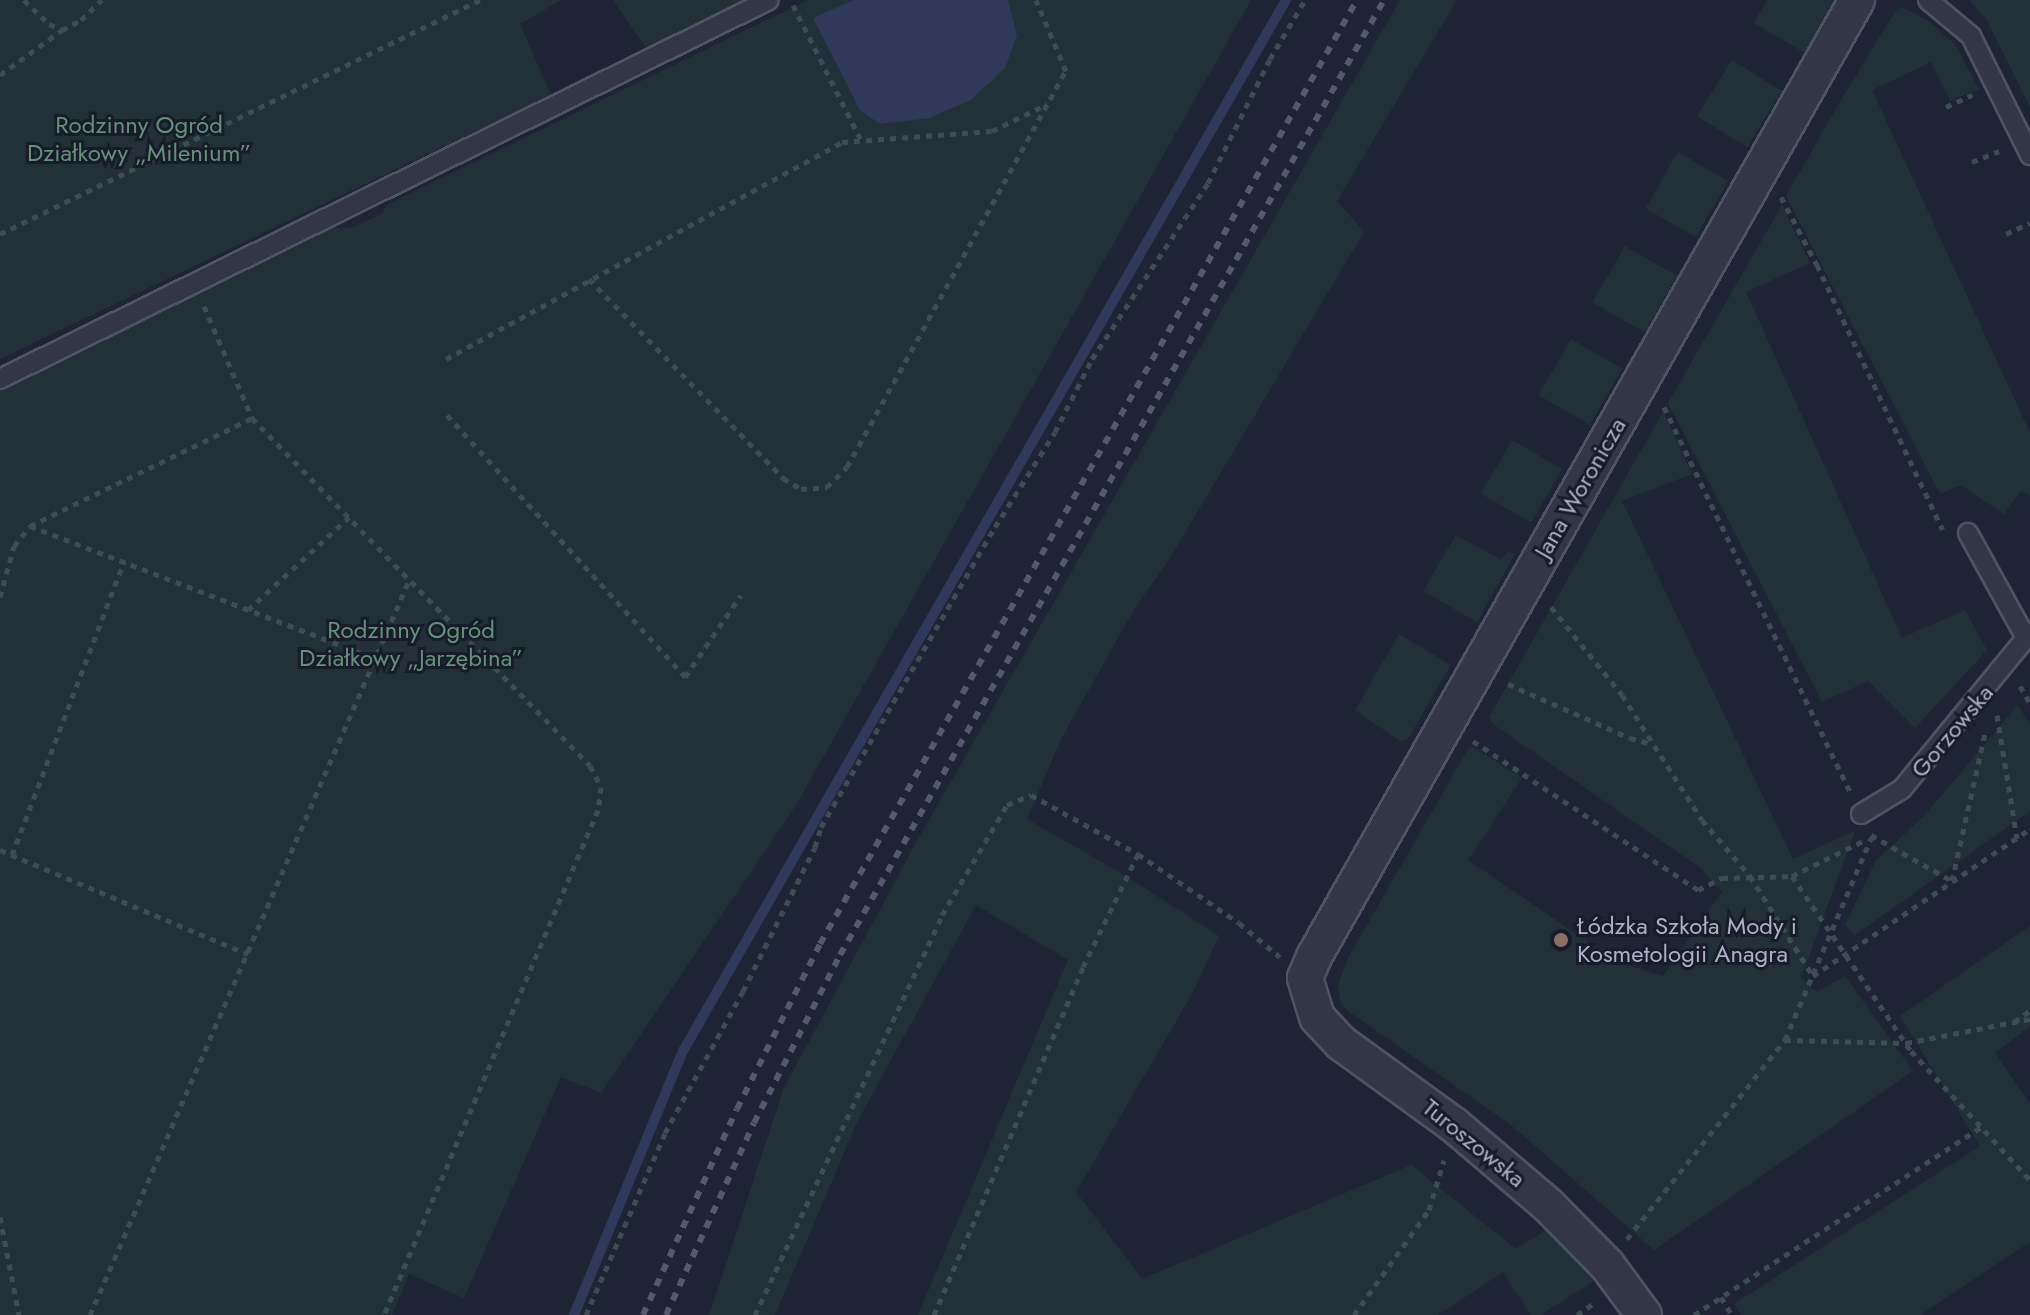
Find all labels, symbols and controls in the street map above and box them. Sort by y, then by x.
park label: Rodzinny Ogród Działkowy „Milenium” [27,111,251,167]
street label: Jana Woronicza [1528,413,1632,563]
park label: Rodzinny Ogród Działkowy „Jarzębina” [299,616,523,672]
street label: Gorzowska [1905,679,1999,783]
place label: Łódzka Szkoła Mody i Kosmetologii Anagra [1577,912,1797,968]
marker: Łódzka Szkoła Mody i Kosmetologii Anagra [1552,931,1570,949]
street label: Turoszowska [1417,1093,1531,1193]

